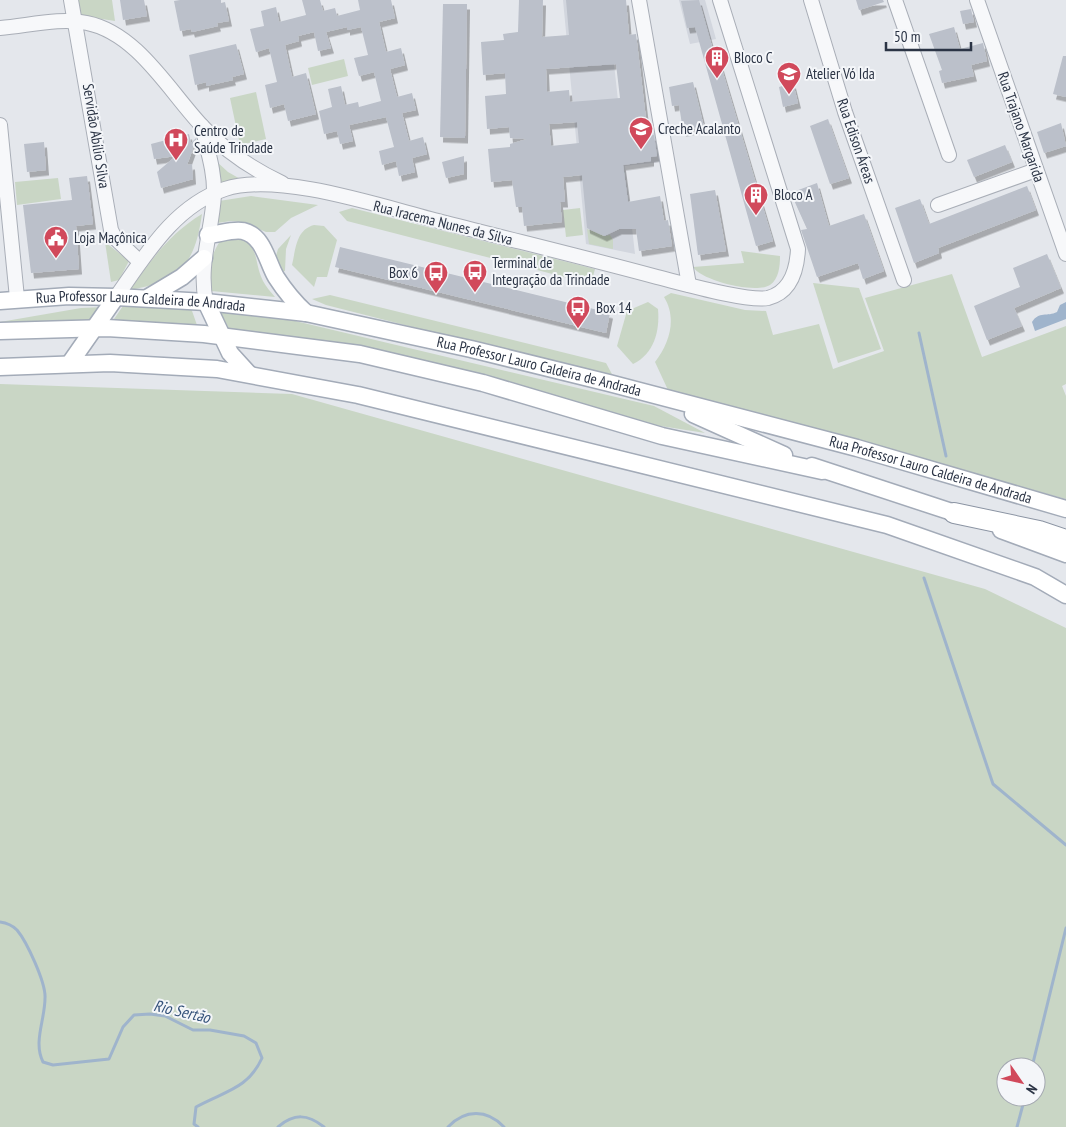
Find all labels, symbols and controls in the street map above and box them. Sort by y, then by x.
scale bar [886,20,971,52]
text: 50 m [894,27,920,46]
building icon: Bloco C [704,45,730,79]
place label: Bloco C [734,48,773,67]
school or university icon: Atelier Vó Ida [776,61,802,95]
place label: Atelier Vó Ida [806,64,875,83]
street label: Rua Trajano Margarida [994,69,1049,185]
street label: Servidão Abílio Silva [79,82,114,190]
street label: Rua Edison Áreas [833,96,880,186]
school or university icon: Creche Acalanto [628,116,654,150]
place label: Creche Acalanto [658,119,741,138]
place label: Centro de Saúde Trindade [194,121,273,157]
hospital icon: Centro de Saúde Trindade [163,127,189,161]
building icon: Bloco A [743,182,769,216]
place label: Bloco A [774,185,813,204]
street label: Rua Iracema Nunes da Silva [371,196,515,249]
public building icon: Loja Maçônica [43,225,69,259]
place label: Loja Maçônica [74,228,147,247]
place label: Terminal de Integração da Trindade [492,253,610,289]
bus stop icon: Terminal de Integração da Trindade [462,259,488,293]
bus stop icon: Box 6 [423,260,449,294]
place label: Box 6 [389,263,418,282]
street label: Rua Professor Lauro Caldeira de Andrada [35,286,246,315]
bus stop icon: Box 14 [565,295,591,329]
place label: Box 14 [596,298,632,317]
street label: Rua Professor Lauro Caldeira de Andrada [435,332,643,400]
street label: Rua Professor Lauro Caldeira de Andrada [827,431,1034,508]
water label: Rio Sertão [152,995,213,1027]
north arrow [996,1057,1046,1107]
text: N [1022,1081,1041,1097]

